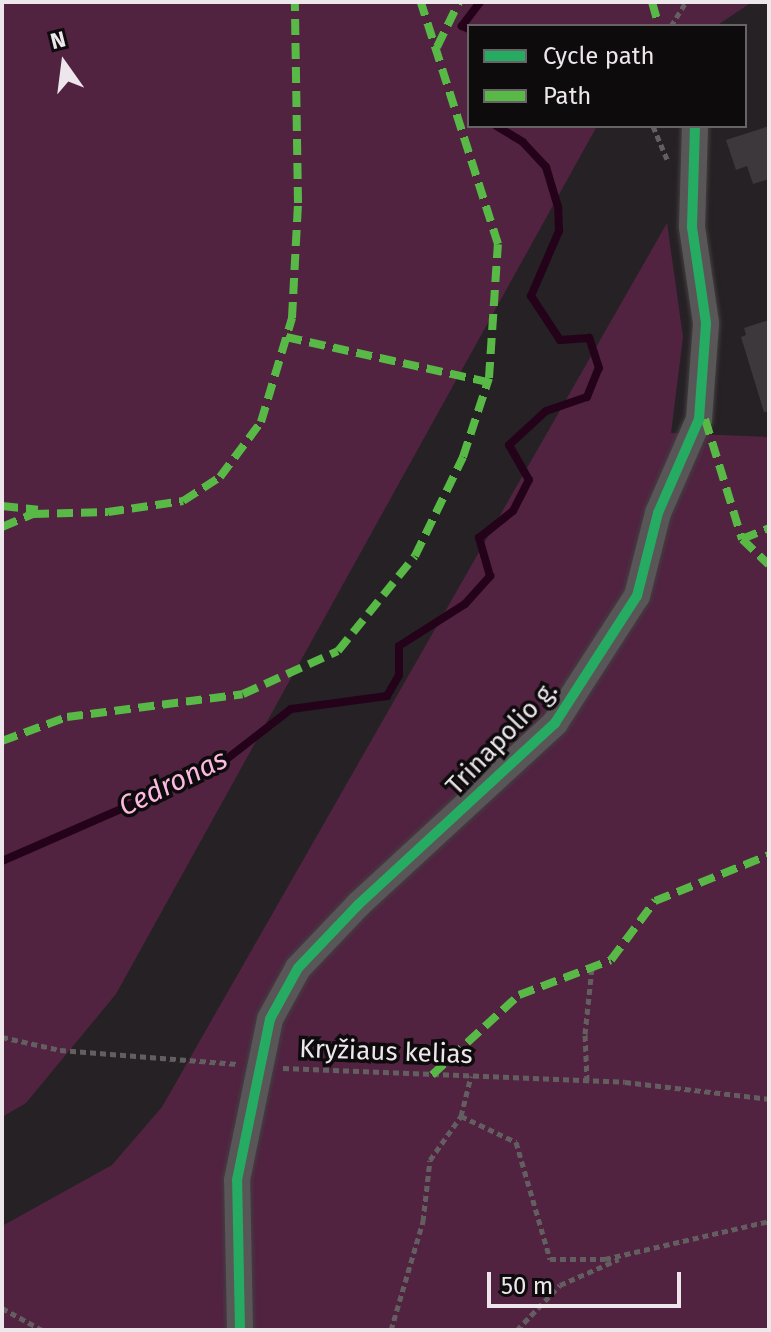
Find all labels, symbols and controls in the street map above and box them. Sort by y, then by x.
north arrow [24,24,104,104]
legend [467,24,747,128]
text: N [48,25,68,55]
text: Cycle path [543,42,655,70]
text: Path [543,82,591,110]
street label: Trinapolio g. [440,674,564,802]
water label: Cedronas [113,742,233,824]
street label: Kryžiaus kelias [299,1033,473,1071]
scale bar [491,1256,685,1306]
text: 50 m [501,1272,553,1300]

